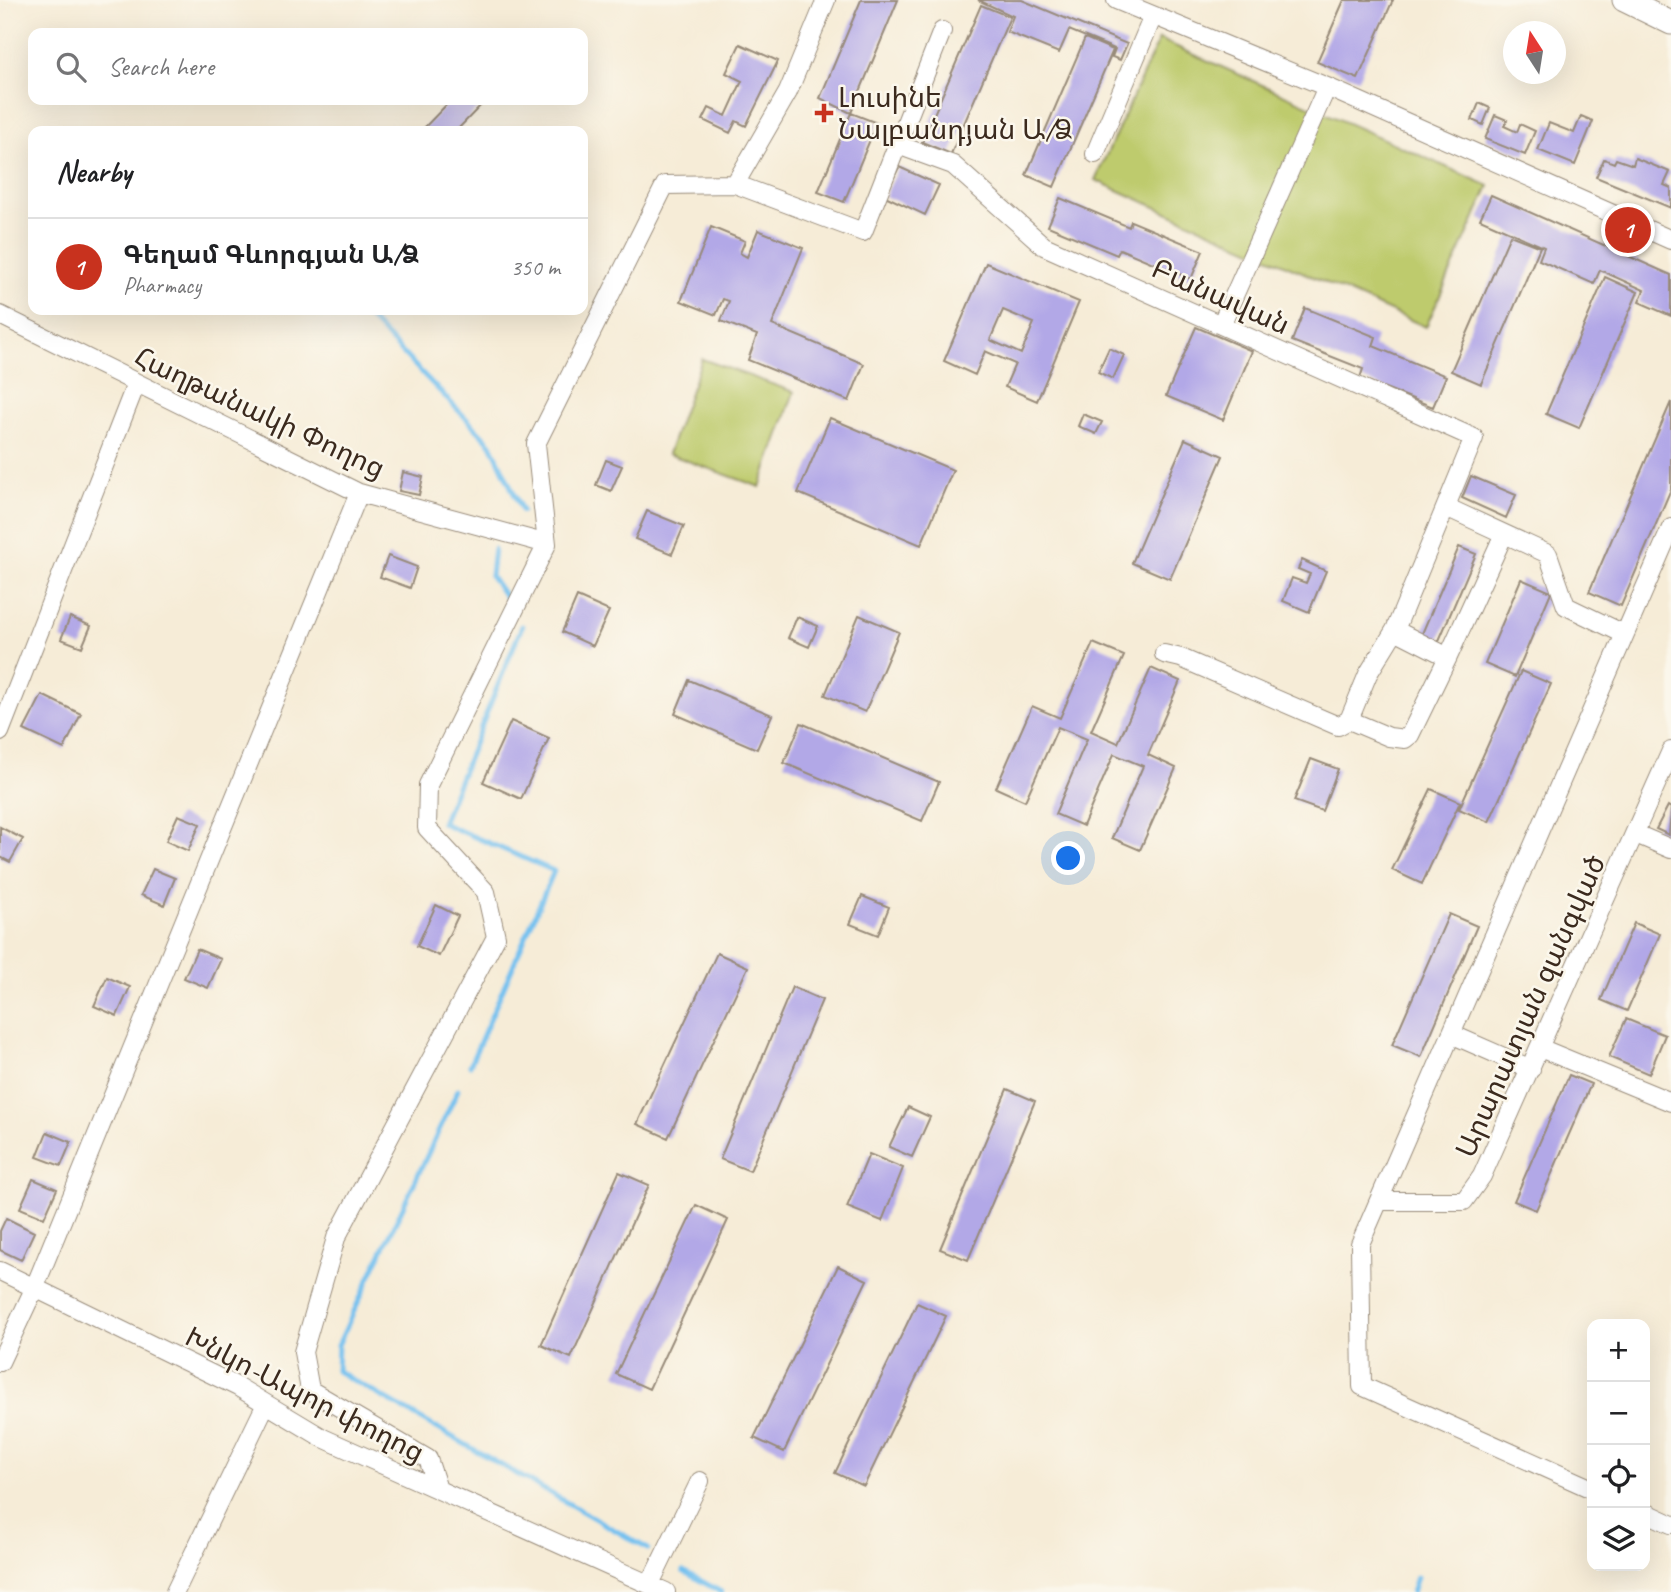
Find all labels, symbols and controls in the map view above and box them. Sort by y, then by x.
north arrow [1503,21,1566,84]
search box [28,28,588,105]
icon: search [52,48,90,86]
text: Search here [108,50,214,83]
place label: Լուսինե Նալբանդյան Ա/Ձ [838,80,1073,147]
marker: Լուսինե Նալբանդյան Ա/Ձ [816,105,832,121]
text: Nearby [56,153,132,191]
pin: 1 [1605,204,1651,256]
text: Գեղամ Գևորգյան Ա/Ձ [123,238,419,271]
street label: Բանավան [1147,251,1295,342]
text: 1 [74,253,84,282]
text: 350 m [511,253,560,282]
text: Pharmacy [123,271,201,300]
street label: Հաղթանակի Փողոց [129,339,391,486]
your location [1051,841,1085,875]
street label: Արարատյան զանգված [1448,849,1613,1163]
street label: Խնկո-Ապոր փողոց [179,1319,430,1470]
map controls [1587,1319,1650,1571]
button: + [1587,1319,1650,1382]
button: − [1587,1382,1650,1445]
button: locate [1587,1445,1650,1508]
button: layers [1587,1508,1650,1571]

